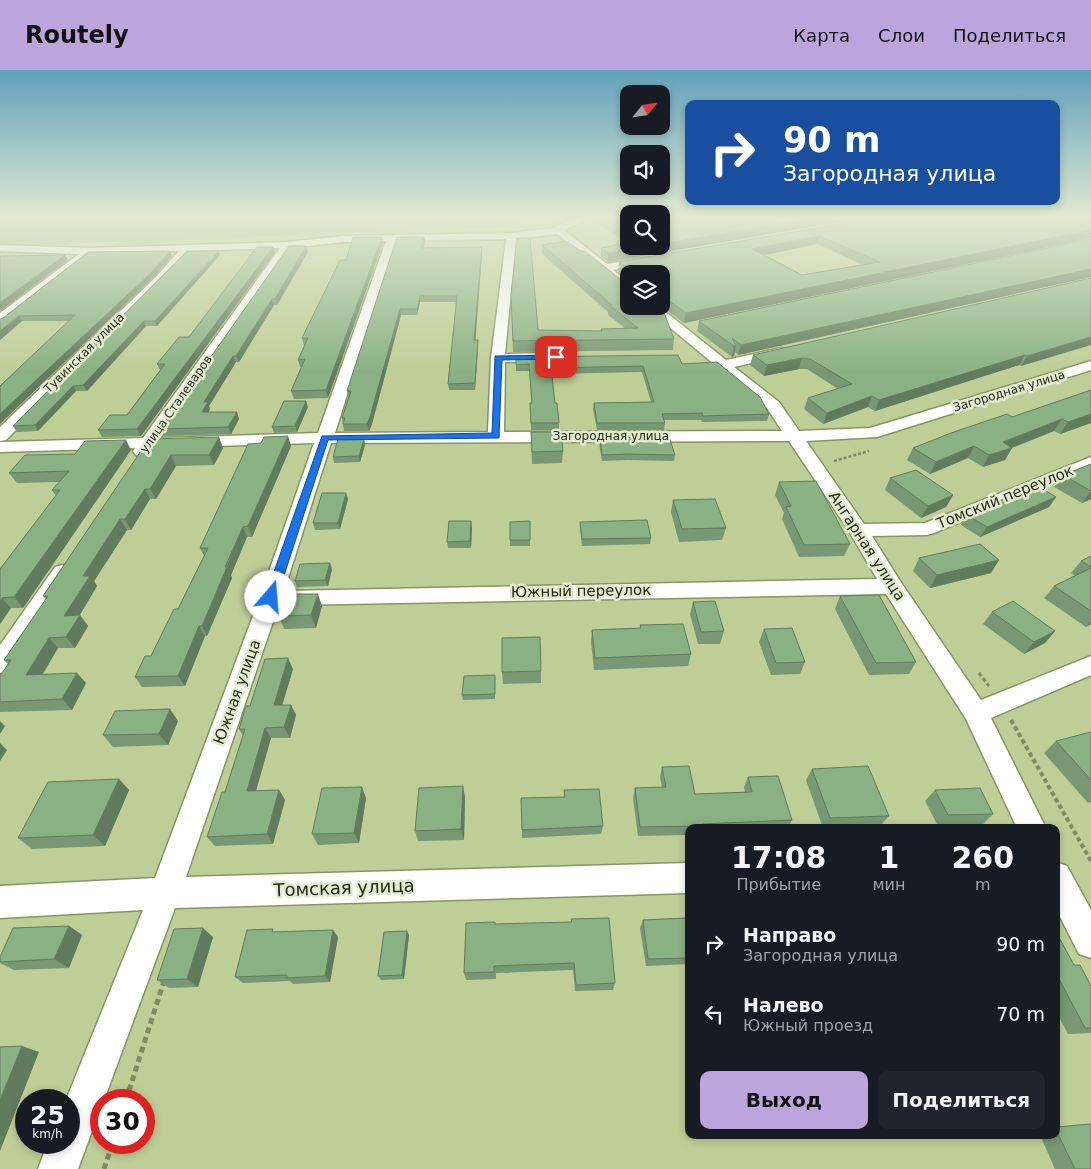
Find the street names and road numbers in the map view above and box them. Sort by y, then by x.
street label: Тувинская улица [40,310,127,397]
street label: улица Сталеваров [137,352,215,456]
street label: Загородная улица [951,367,1067,415]
street label: Загородная улица [553,429,669,443]
street label: Томский переулок [933,461,1076,533]
street label: Ангарная улица [825,488,909,604]
street label: Южный переулок [511,581,651,601]
street label: Южная улица [210,637,264,747]
street label: Томская улица [272,875,415,900]

